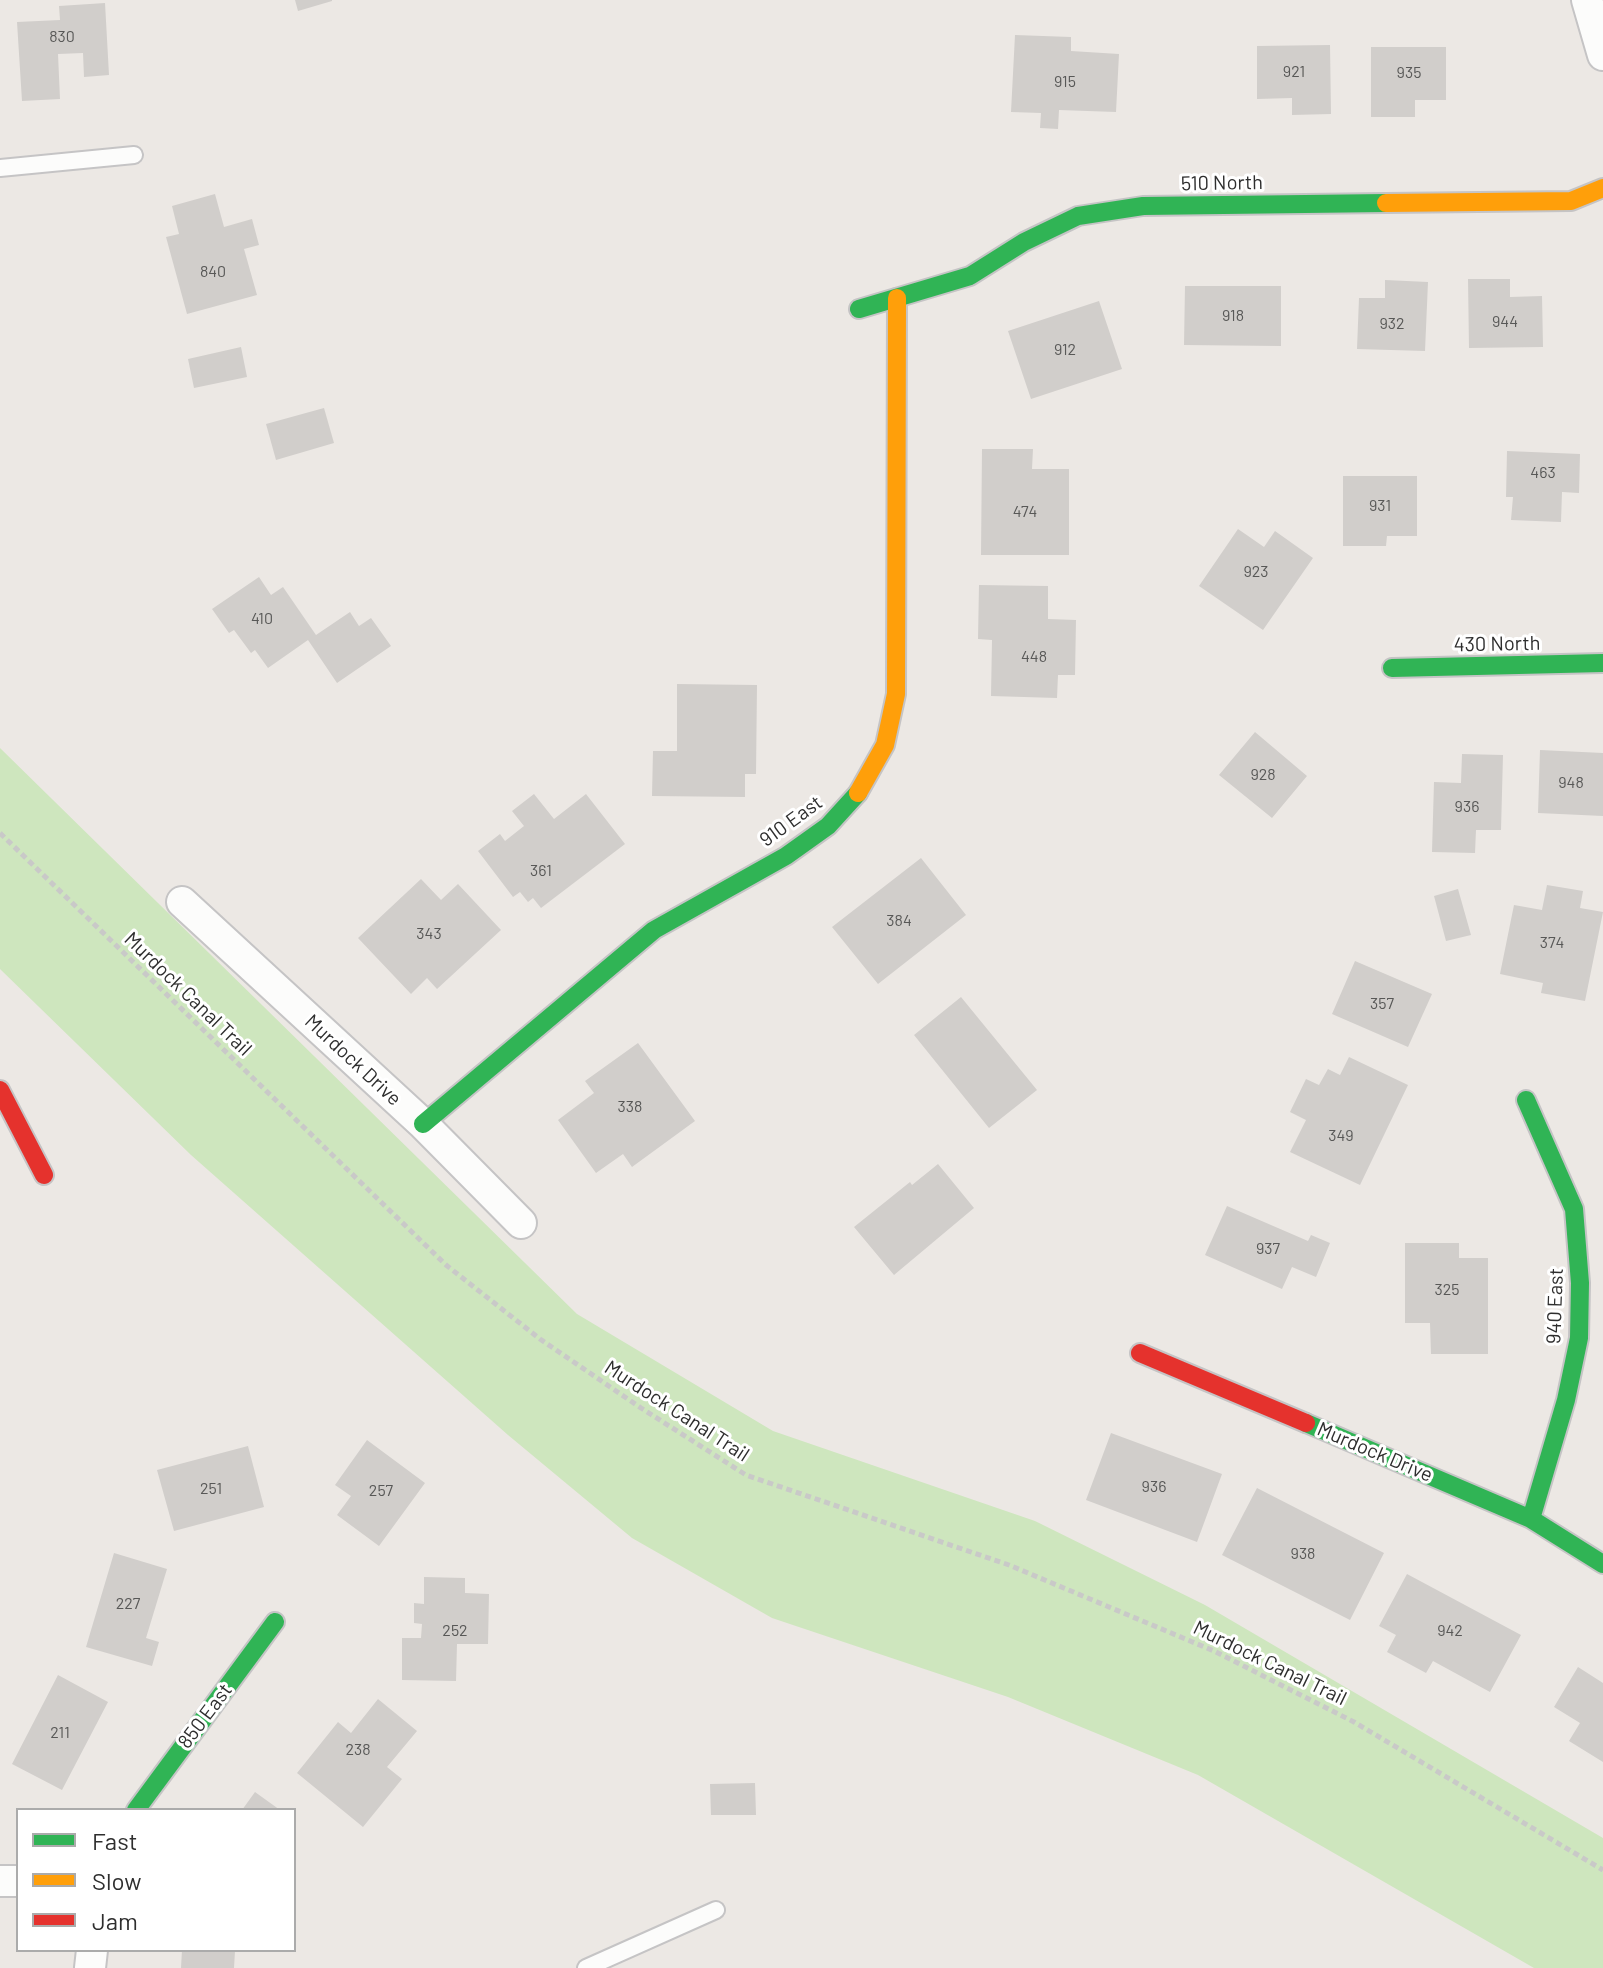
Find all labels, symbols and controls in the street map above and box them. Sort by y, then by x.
house number: 830 [49,27,75,47]
house number: 921 [1283,62,1305,82]
house number: 935 [1397,63,1421,83]
house number: 915 [1054,72,1076,92]
street label: 510 North [1181,170,1263,196]
house number: 840 [200,262,226,282]
house number: 918 [1222,306,1244,326]
house number: 944 [1492,312,1518,332]
house number: 932 [1379,314,1405,334]
house number: 912 [1054,340,1076,360]
house number: 463 [1530,463,1556,483]
house number: 931 [1369,496,1391,516]
house number: 474 [1013,502,1037,522]
house number: 923 [1243,562,1269,582]
house number: 410 [251,609,273,629]
street label: 430 North [1453,631,1541,657]
house number: 448 [1021,647,1047,667]
house number: 928 [1250,765,1276,785]
house number: 948 [1558,773,1584,793]
street label: 910 East [755,790,827,852]
house number: 936 [1455,797,1479,817]
house number: 361 [530,861,552,881]
house number: 384 [886,911,912,931]
house number: 343 [416,924,442,944]
street label: Murdock Canal Trail [119,927,257,1061]
house number: 374 [1540,933,1564,953]
house number: 357 [1370,994,1394,1014]
street label: Murdock Drive [300,1009,406,1111]
house number: 338 [618,1097,642,1117]
house number: 349 [1328,1126,1354,1146]
house number: 937 [1256,1239,1280,1259]
street label: 940 East [1542,1268,1568,1344]
house number: 325 [1434,1280,1460,1300]
street label: Murdock Canal Trail [600,1355,754,1467]
street label: Murdock Drive [1314,1417,1436,1487]
house number: 936 [1142,1477,1166,1497]
house number: 251 [200,1479,222,1499]
house number: 257 [369,1481,393,1501]
house number: 938 [1291,1544,1315,1564]
house number: 227 [116,1594,140,1614]
street label: Murdock Canal Trail [1189,1615,1351,1711]
house number: 252 [442,1621,468,1641]
house number: 942 [1437,1621,1463,1641]
street label: 850 East [173,1679,237,1753]
house number: 211 [50,1723,70,1743]
house number: 238 [345,1740,371,1760]
legend [16,1808,296,1952]
text: Fast [92,1826,137,1855]
text: Slow [92,1866,141,1895]
text: Jam [92,1906,138,1935]

